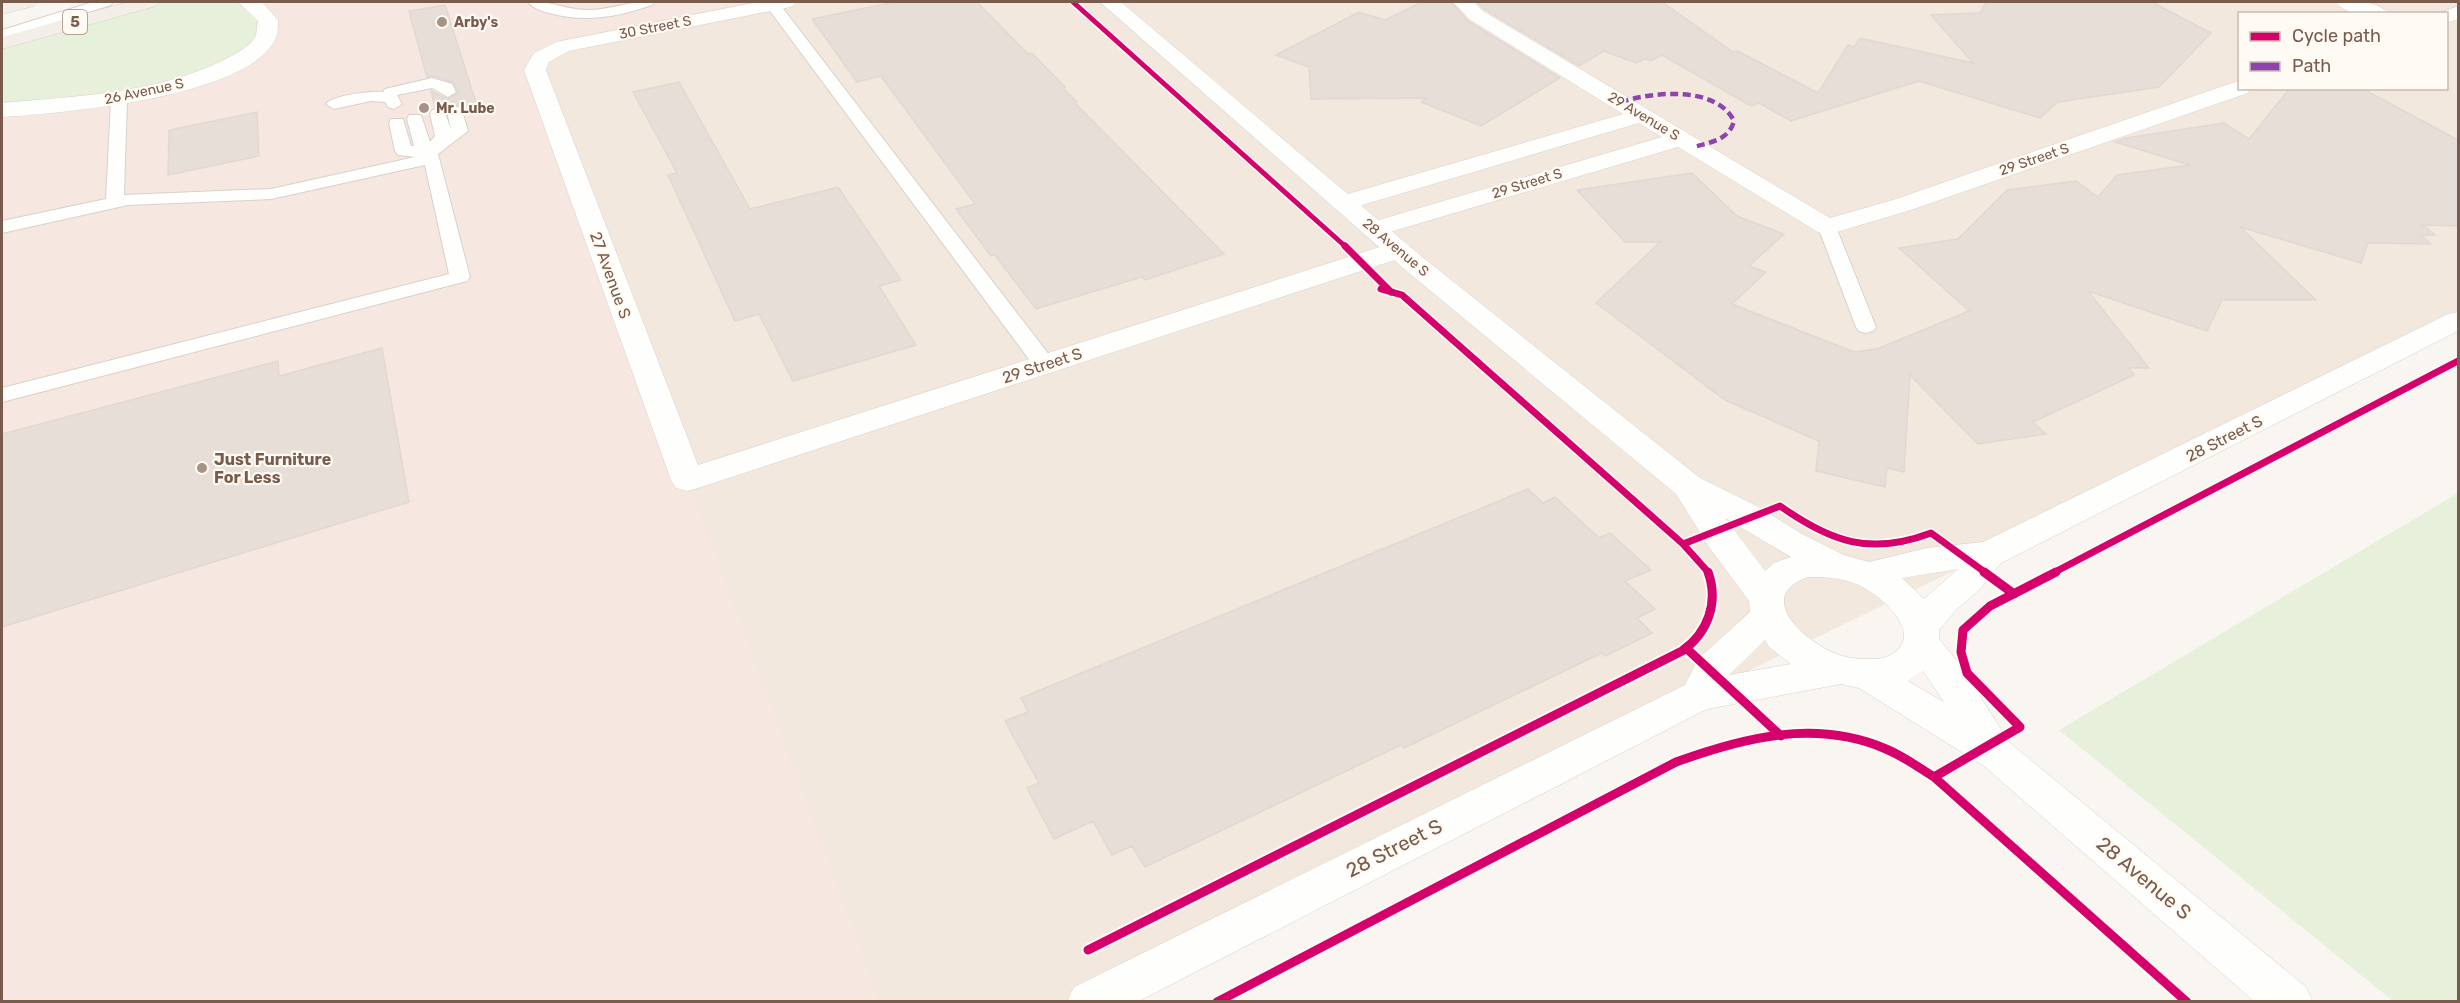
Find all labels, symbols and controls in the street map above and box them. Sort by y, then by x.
road number: 5 [63,10,87,34]
street label: 30 Street S [617,12,693,43]
legend [2238,12,2448,90]
place label: Arby's [454,14,498,31]
marker: Arby's [435,15,449,29]
text: Cycle path [2292,25,2381,47]
text: Path [2292,55,2331,77]
street label: 26 Avenue S [103,75,186,108]
street label: 29 Avenue S [1605,88,1683,145]
place label: Mr. Lube [436,100,495,117]
marker: Mr. Lube [417,101,431,115]
street label: 29 Street S [1997,140,2072,179]
street label: 29 Street S [1490,165,1565,202]
street label: 28 Avenue S [1359,215,1433,280]
street label: 27 Avenue S [586,229,635,321]
street label: 29 Street S [1000,344,1085,387]
street label: 28 Street S [2183,411,2266,466]
place label: Just Furniture For Less [214,450,331,487]
marker: Just Furniture For Less [195,461,209,475]
street label: 28 Street S [1342,814,1446,882]
street label: 28 Avenue S [2092,831,2196,925]

